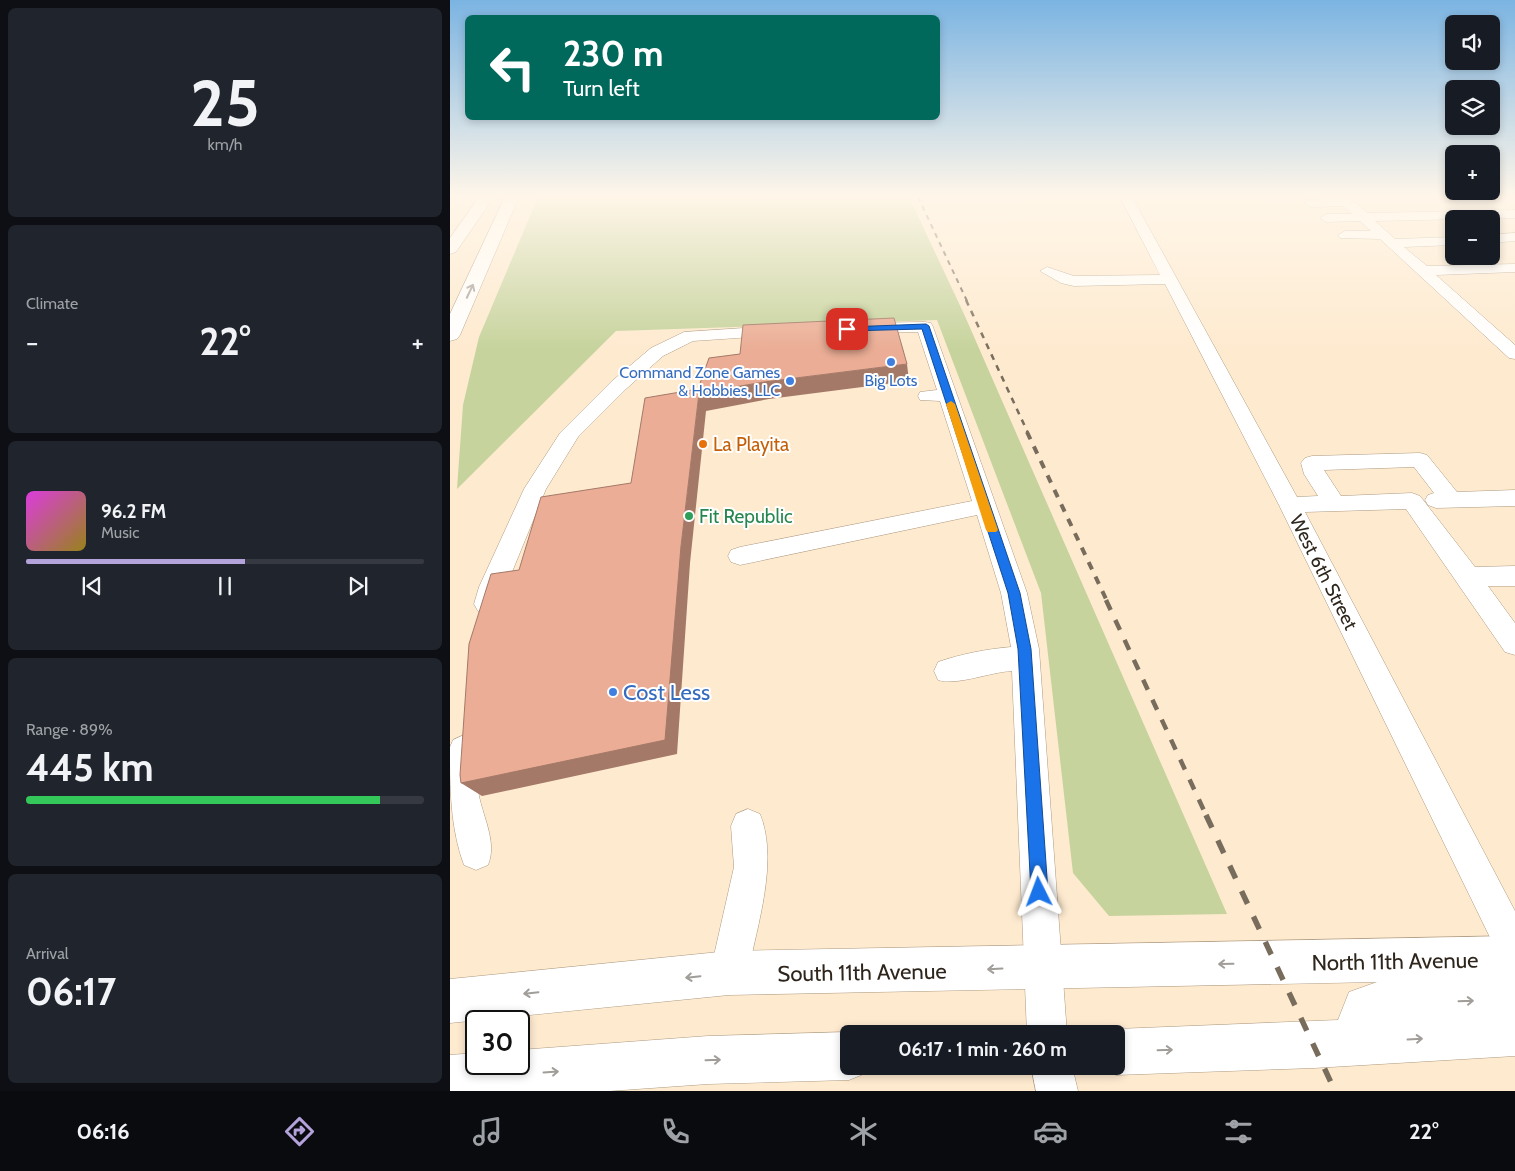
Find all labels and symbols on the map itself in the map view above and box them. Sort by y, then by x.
one-way arrow [466,284,476,299]
pin [826,308,868,350]
marker: Big Lots [885,356,897,368]
place label: Command Zone Games & Hobbies, LLC [619,363,780,400]
place label: Big Lots [865,371,918,390]
marker: Command Zone Games & Hobbies, LLC [784,375,796,387]
place label: La Playita [713,433,789,456]
marker: La Playita [697,438,709,450]
place label: Fit Republic [699,505,793,528]
marker: Fit Republic [683,510,695,522]
street label: West 6th Street [1285,511,1363,634]
place label: Cost Less [623,679,710,706]
marker: Cost Less [607,686,619,698]
position arrow [1012,865,1064,917]
street label: North 11th Avenue [1311,947,1479,976]
street label: South 11th Avenue [777,958,947,987]
one-way arrow [1219,959,1235,969]
one-way arrow [987,965,1003,974]
one-way arrow [685,972,701,982]
one-way arrow [523,988,539,998]
one-way arrow [1458,996,1474,1006]
speed limit sign: 30 [465,1010,530,1075]
one-way arrow [1406,1034,1422,1043]
one-way arrow [1157,1046,1173,1055]
one-way arrow [704,1055,721,1065]
one-way arrow [543,1067,559,1076]

